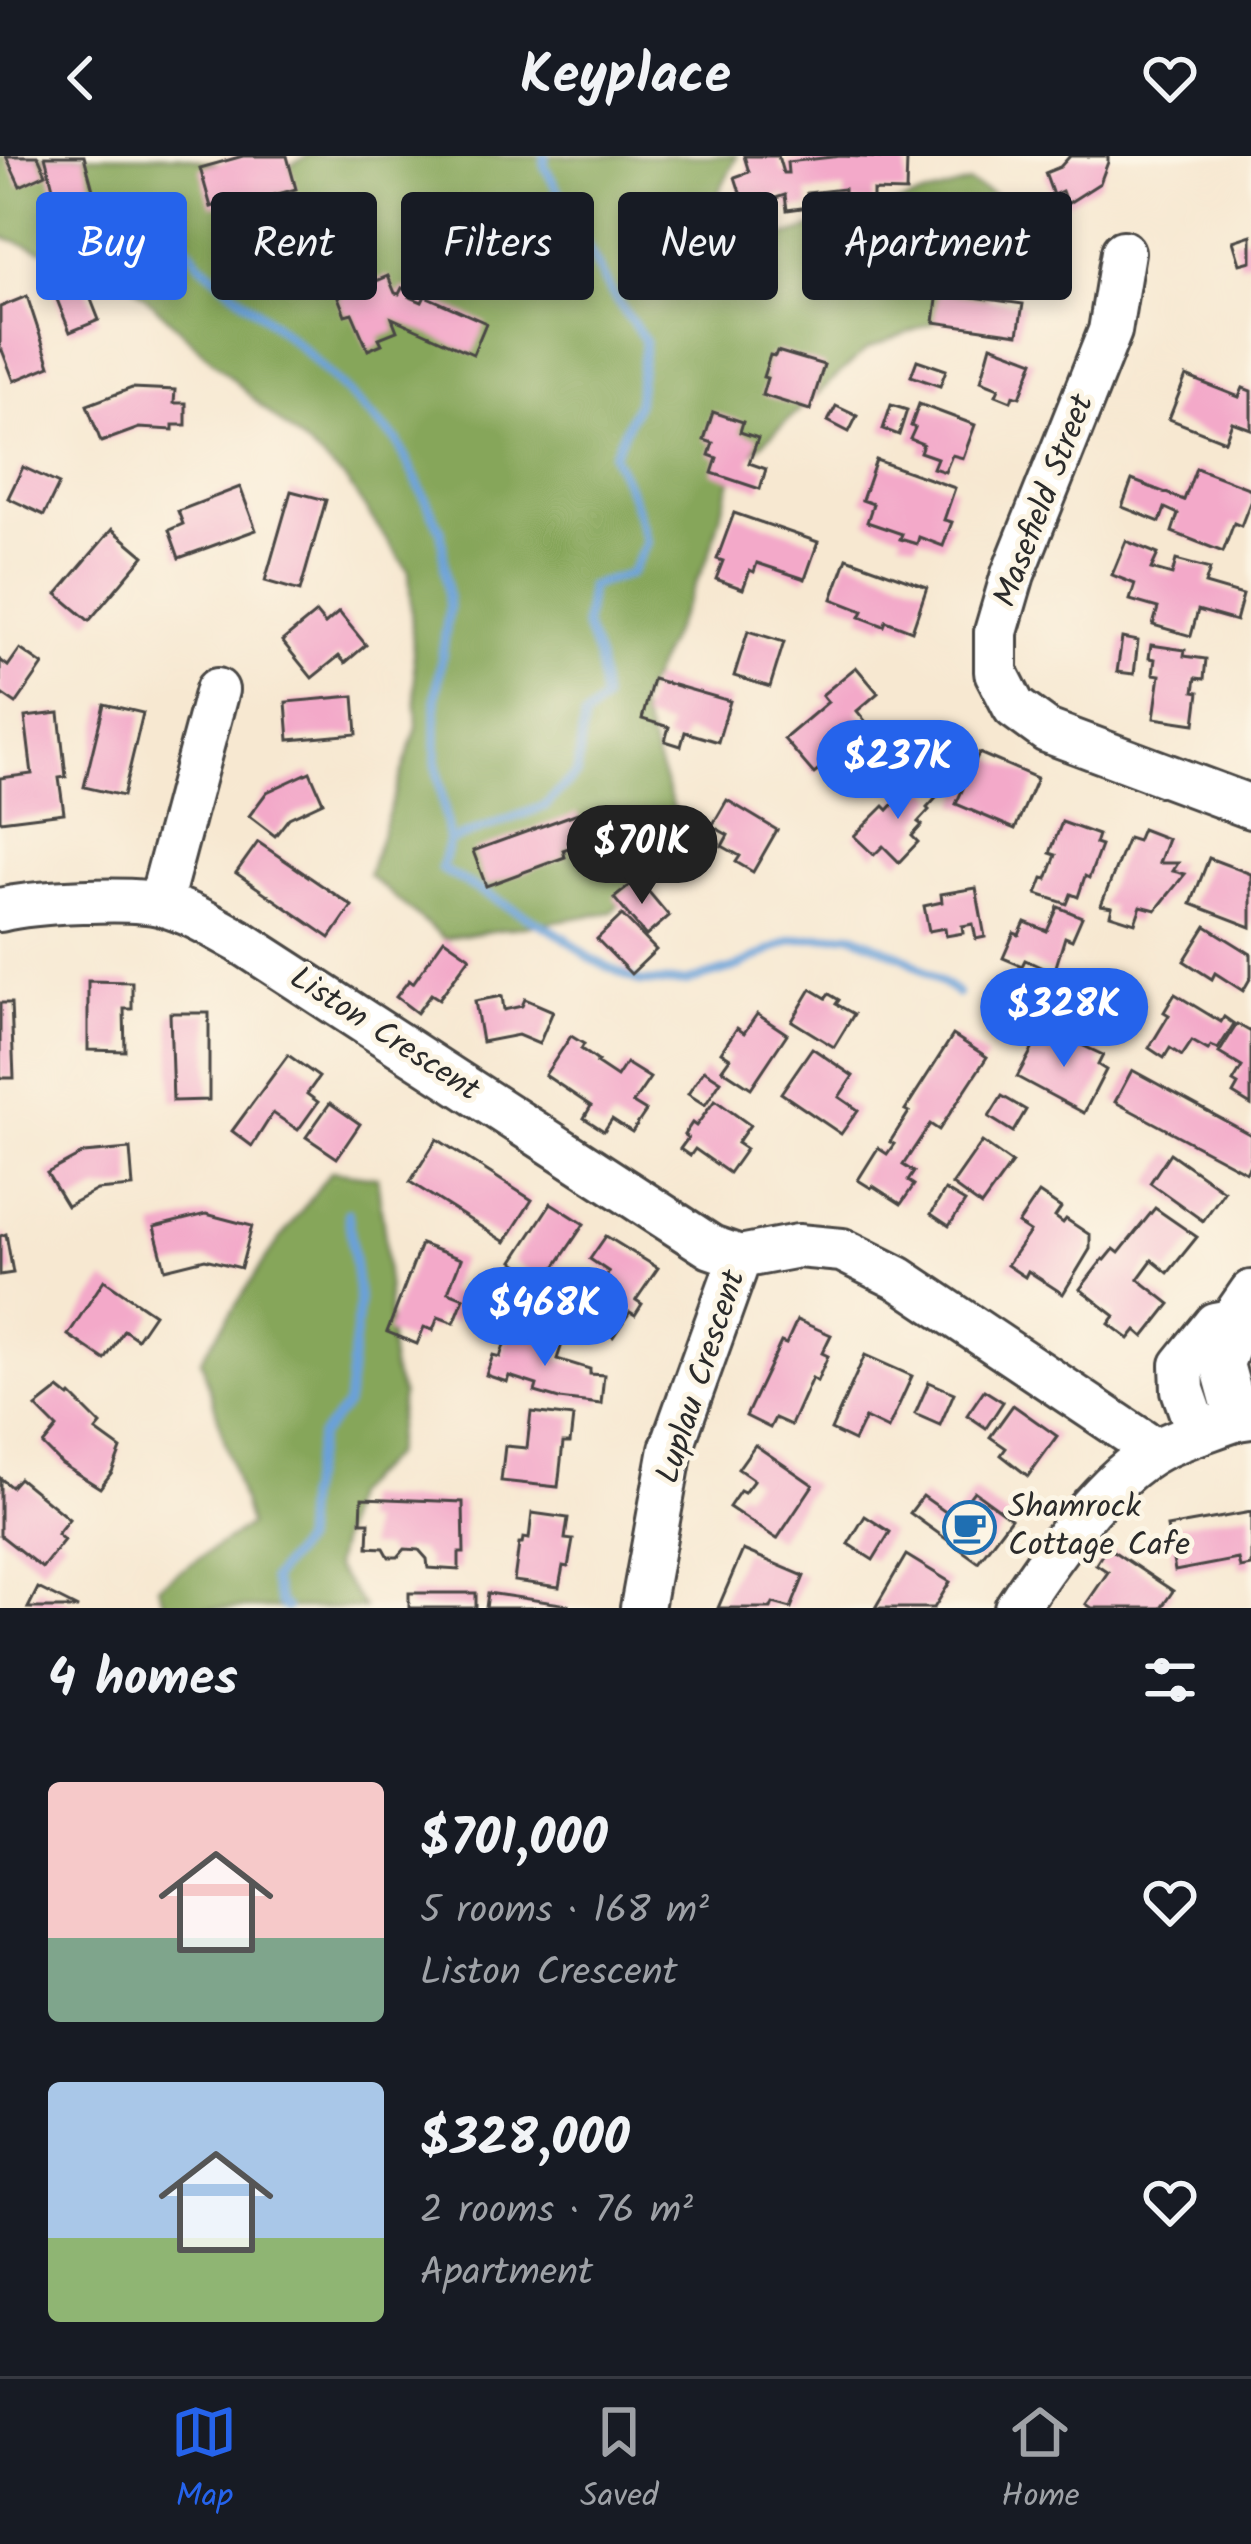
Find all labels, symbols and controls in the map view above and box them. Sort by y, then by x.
text: Keyplace [520,35,731,121]
icon: back [48,45,114,111]
icon: heart [1137,45,1203,111]
chip: Buy [36,192,187,300]
chip: Rent [211,192,377,300]
chip: Filters [401,192,594,300]
chip: New [618,192,778,300]
chip: Apartment [802,192,1072,300]
street label: Masefield Street [980,386,1110,615]
pin: $237K [814,720,982,822]
text: $237K [843,728,953,790]
pin: $701K [558,805,726,907]
text: $701K [594,813,690,875]
street label: Liston Crescent [278,953,491,1117]
pin: $328K [980,968,1148,1070]
text: $328K [1007,976,1121,1038]
street label: Luplau Crescent [643,1262,762,1491]
pin: $468K [461,1267,629,1369]
text: $468K [489,1275,601,1337]
place label: Shamrock Cottage Cafe [1008,1482,1190,1573]
cafe icon: Shamrock Cottage Cafe [941,1499,997,1555]
text: 4 homes [48,1640,238,1721]
icon: filters [1137,1647,1203,1713]
text: $701,000 [420,1800,608,1881]
icon: home [144,1830,288,1974]
icon: heart [1137,1869,1203,1935]
text: 5 rooms · 168 m² [420,1881,709,1943]
text: Liston Crescent [420,1943,678,2005]
text: $328,000 [420,2100,630,2181]
icon: home [144,2130,288,2274]
icon: heart [1137,2169,1203,2235]
text: 2 rooms · 76 m² [420,2181,693,2243]
text: Apartment [420,2243,593,2305]
tab: Map [171,2399,237,2524]
tab: Saved [580,2399,659,2524]
tab: Home [1001,2399,1080,2524]

